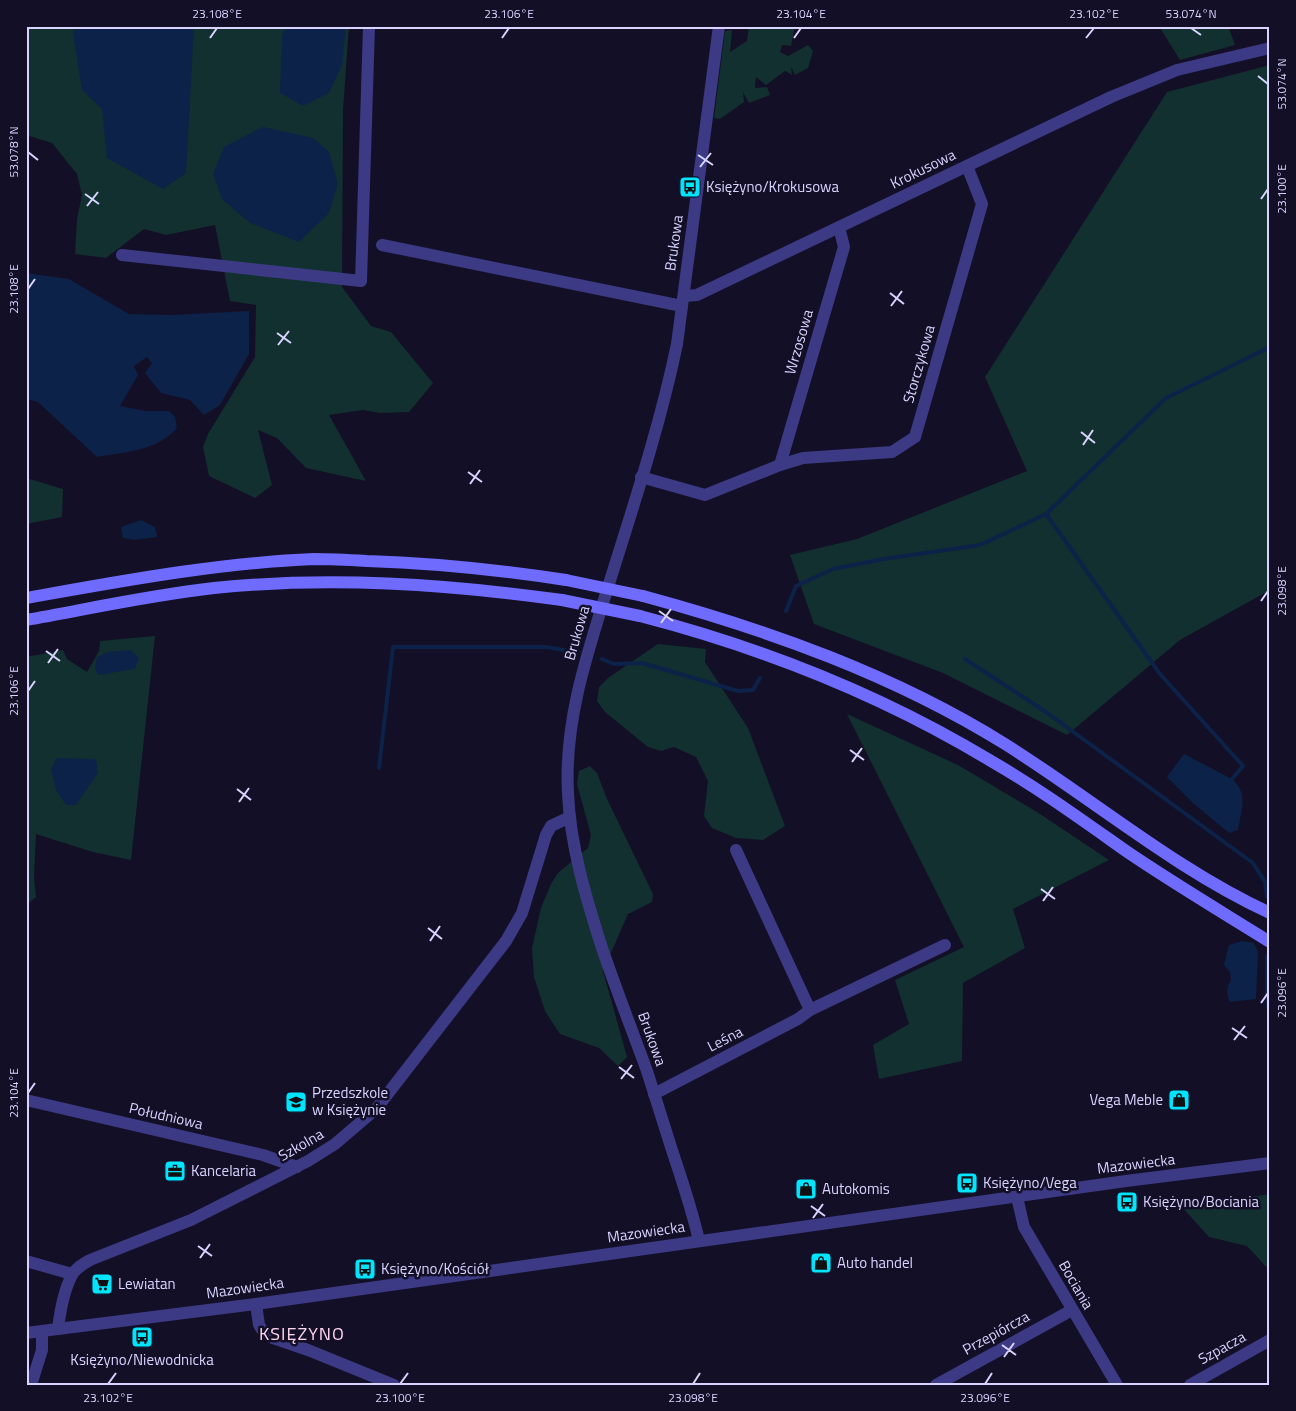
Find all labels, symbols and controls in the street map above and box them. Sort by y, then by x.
text: 23.108°E [192,4,242,23]
text: 23.106°E [484,4,534,23]
text: 23.104°E [776,4,826,23]
text: 23.102°E [1069,4,1119,23]
text: 53.074°N [1165,4,1217,23]
text: 53.074°N [1272,58,1291,110]
text: 53.078°N [4,126,23,178]
street label: Krokusowa [886,143,960,194]
text: 23.100°E [1272,164,1291,214]
bus stop icon: Księżyno/Krokusowa [678,175,702,199]
place label: Księżyno/Krokusowa [706,175,839,198]
street label: Brukowa [658,213,689,272]
text: 23.108°E [4,264,23,314]
street label: Wrzosowa [778,306,819,377]
street label: Storczykowa [896,322,941,406]
text: 23.098°E [1272,566,1291,616]
street label: Brukowa [558,602,595,663]
text: 23.106°E [4,666,23,716]
text: 23.096°E [1272,968,1291,1018]
street label: Brukowa [632,1009,673,1070]
street label: Leśna [703,1020,747,1057]
text: 23.104°E [4,1068,23,1118]
place label: Przedszkole w Księżynie [312,1081,388,1121]
place label: Vega Meble [1090,1088,1163,1111]
shop icon: Vega Meble [1167,1088,1191,1112]
school or university icon: Przedszkole w Księżynie [284,1090,308,1114]
street label: Południowa [127,1096,206,1135]
street label: Szkolna [274,1122,328,1167]
street label: Mazowiecka [1096,1147,1177,1180]
office icon: Kancelaria [163,1159,187,1183]
place label: Kancelaria [191,1159,257,1182]
bus stop icon: Księżyno/Vega [955,1171,979,1195]
place label: Księżyno/Vega [983,1171,1077,1194]
shop icon: Autokomis [794,1177,818,1201]
place label: Autokomis [822,1177,890,1200]
bus stop icon: Księżyno/Bociania [1115,1190,1139,1214]
place label: Księżyno/Bociania [1143,1190,1259,1213]
street label: Mazowiecka [606,1215,687,1248]
shop icon: Auto handel [809,1251,833,1275]
place label: Auto handel [837,1251,913,1274]
street label: Bociania [1053,1256,1100,1314]
bus stop icon: Księżyno/Kościół [353,1257,377,1281]
place label: Księżyno/Kościół [381,1257,490,1280]
street label: Mazowiecka [205,1271,286,1304]
supermarket icon: Lewiatan [90,1272,114,1296]
place label: Lewiatan [118,1272,176,1295]
street label: Przepiórcza [958,1304,1034,1360]
district label: KSIĘŻYNO [259,1320,345,1347]
bus stop icon: Księżyno/Niewodnicka [130,1325,154,1349]
street label: Szpacza [1194,1325,1250,1370]
place label: Księżyno/Niewodnicka [70,1348,214,1371]
text: 23.102°E [83,1388,133,1407]
text: 23.100°E [375,1388,425,1407]
text: 23.098°E [668,1388,718,1407]
text: 23.096°E [960,1388,1010,1407]

